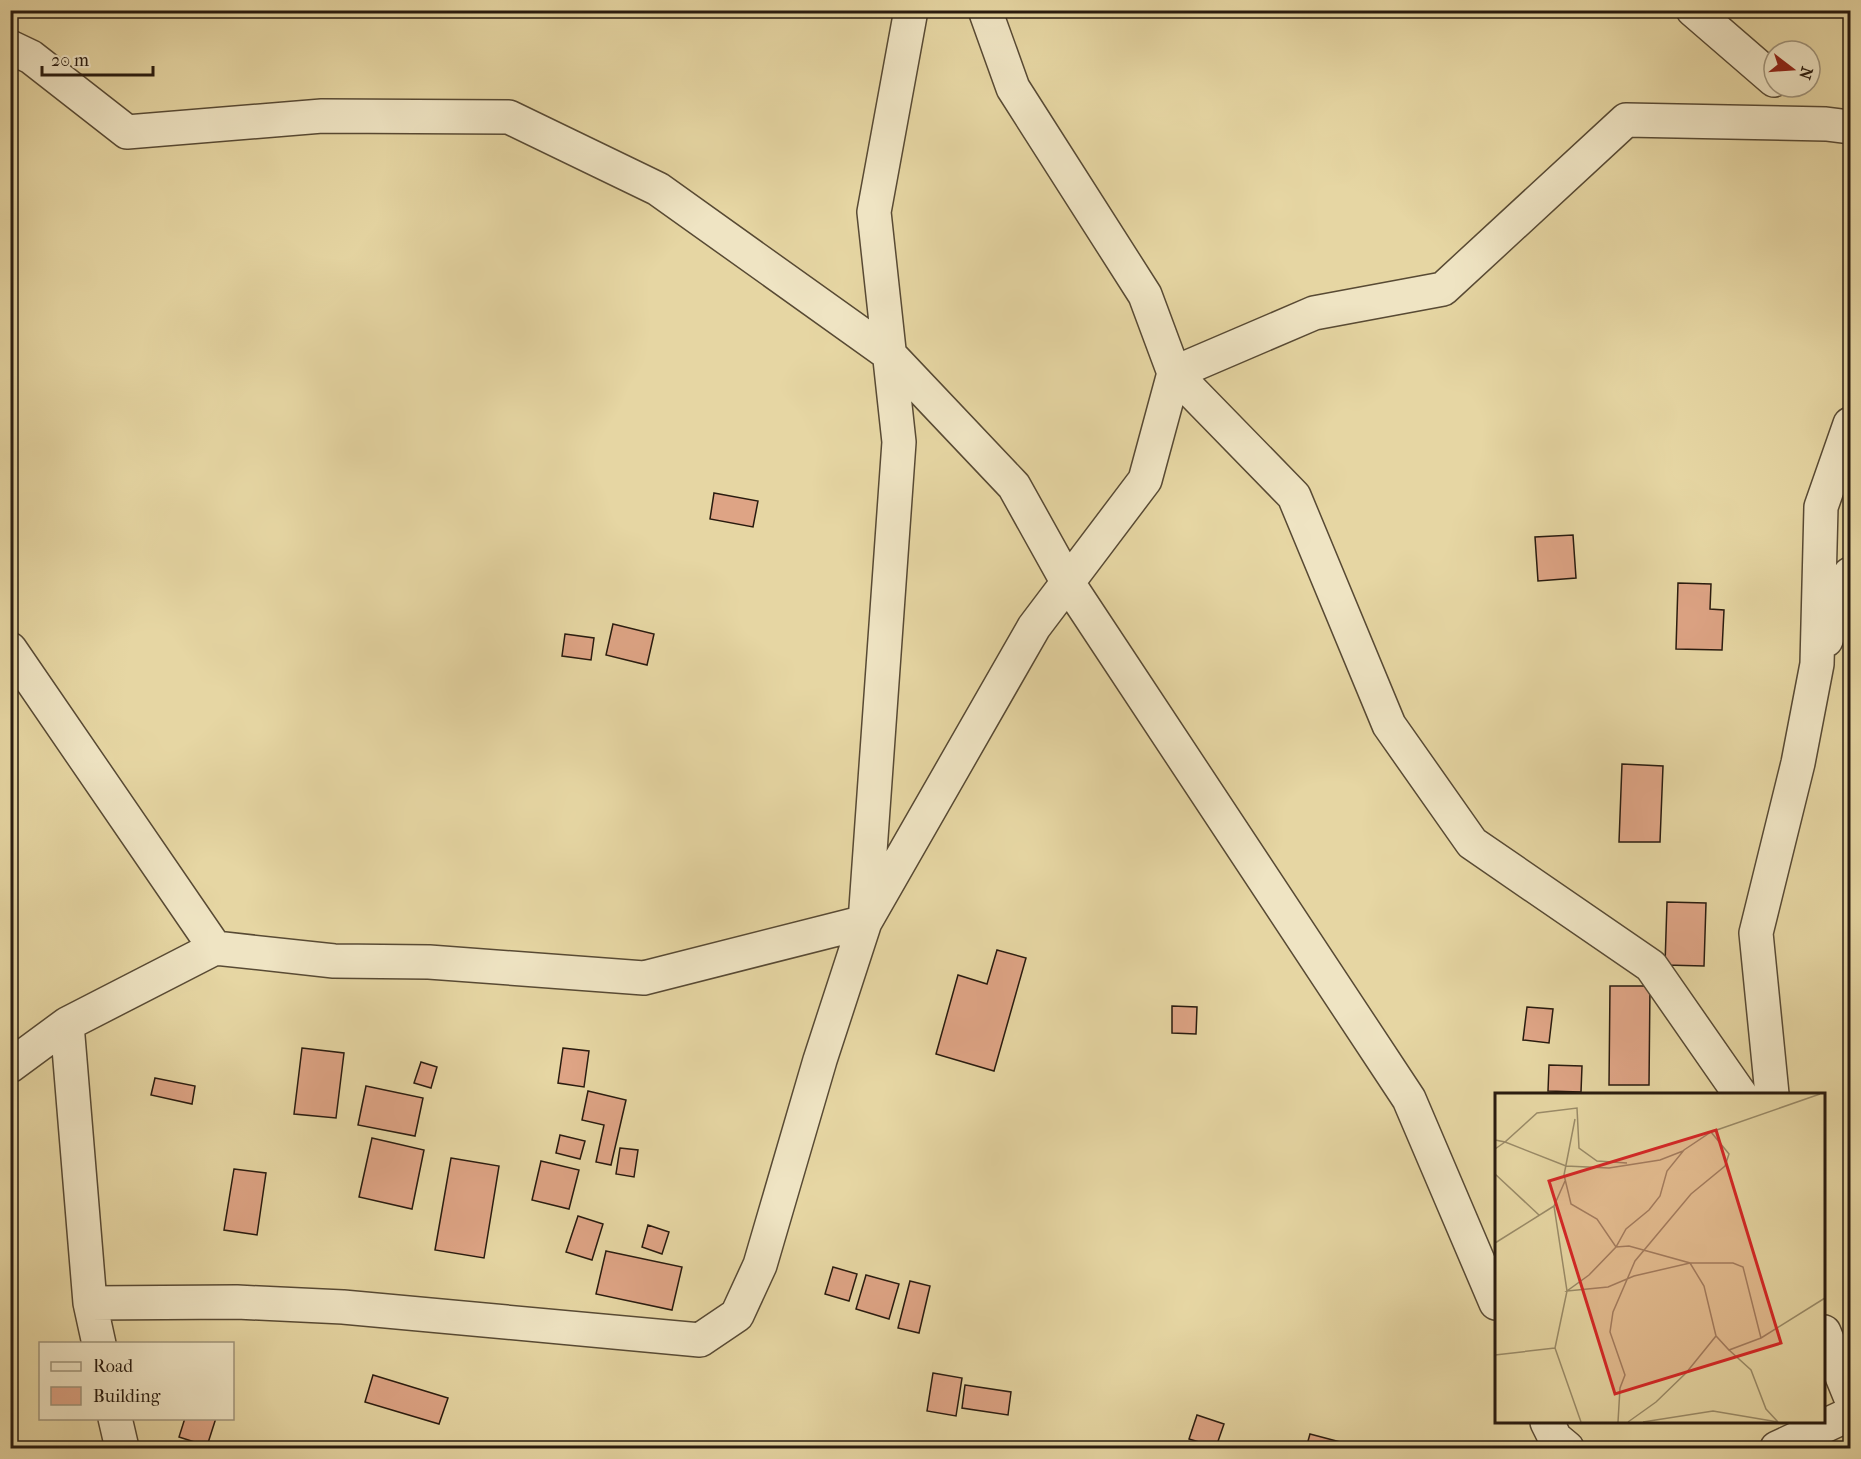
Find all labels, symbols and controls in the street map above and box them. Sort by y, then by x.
scale bar [42,39,153,77]
north arrow [1762,39,1822,99]
text: 20 m [51,50,89,71]
text: N [1795,65,1817,83]
inset map [1495,1093,1825,1423]
legend [39,1342,234,1420]
text: Road [93,1356,133,1377]
text: Building [93,1386,161,1407]

